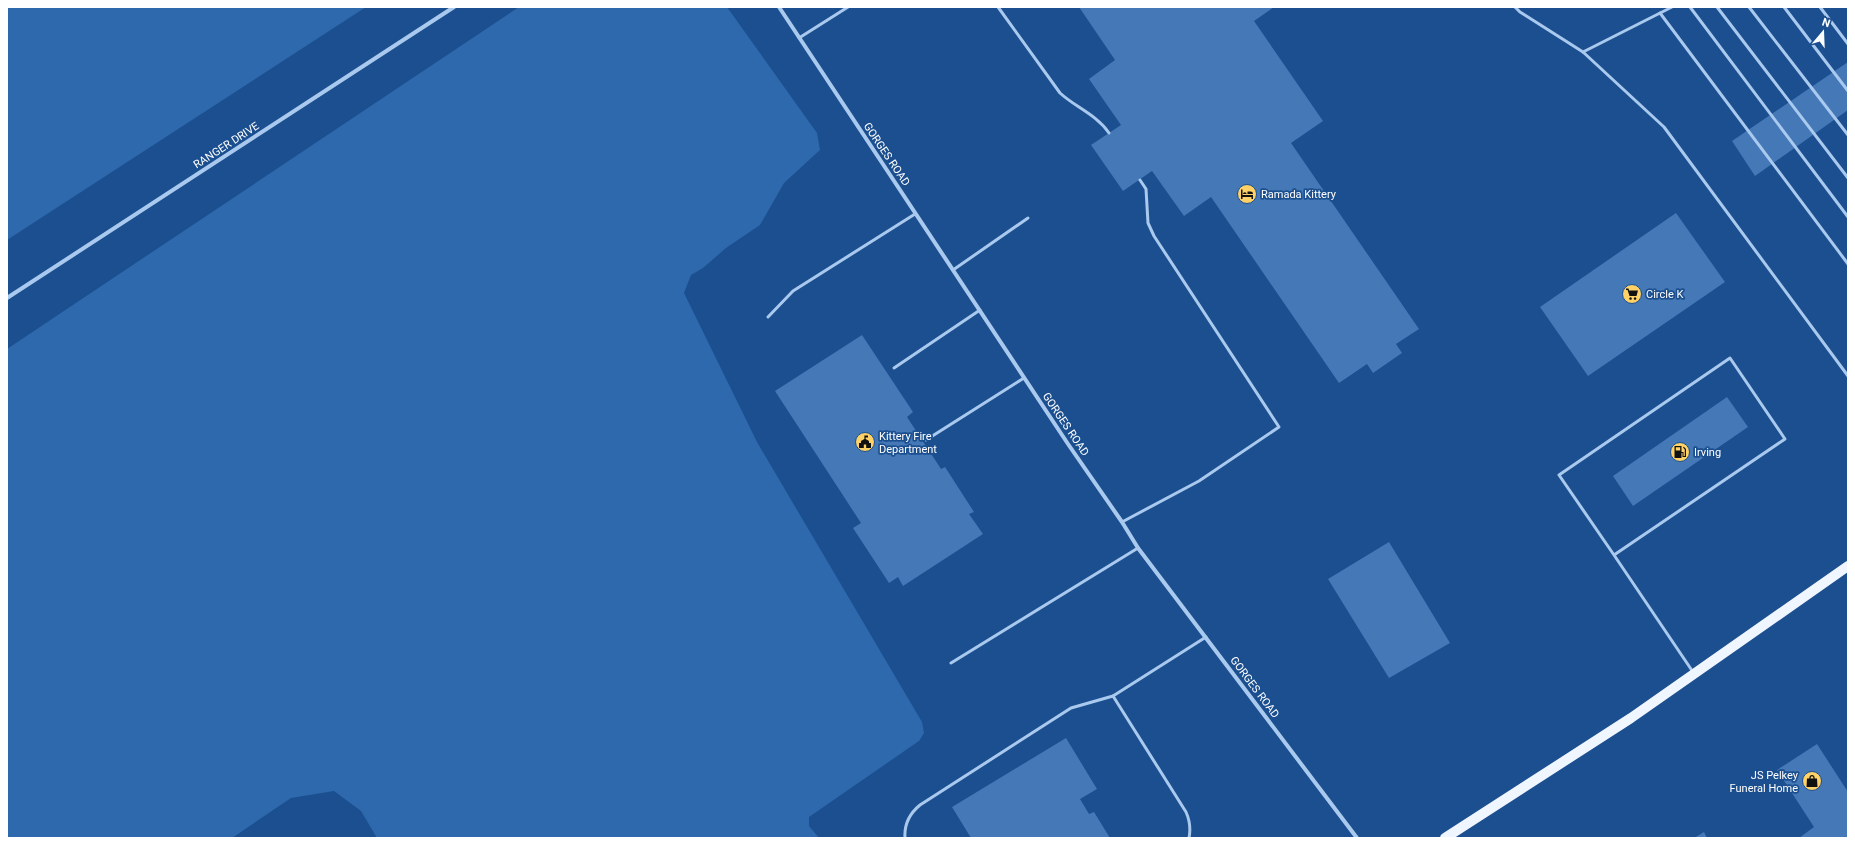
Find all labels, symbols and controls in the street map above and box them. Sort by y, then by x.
north arrow [1803,12,1843,52]
text: N [1820,16,1832,31]
street label: RANGER DRIVE [191,119,261,171]
street label: GORGES ROAD [861,120,913,188]
hotel icon: Ramada Kittery [1236,183,1258,205]
place label: Ramada Kittery [1261,188,1337,201]
supermarket icon: Circle K [1621,283,1643,305]
place label: Circle K [1646,288,1683,301]
street label: GORGES ROAD [1040,390,1092,458]
place label: Kittery Fire Department [879,430,937,456]
public building icon: Kittery Fire Department [854,431,876,453]
fuel station icon: Irving [1669,441,1691,463]
place label: Irving [1694,446,1721,459]
street label: GORGES ROAD [1227,654,1282,721]
place label: JS Pelkey Funeral Home [1730,769,1799,795]
shop icon: JS Pelkey Funeral Home [1801,770,1823,792]

